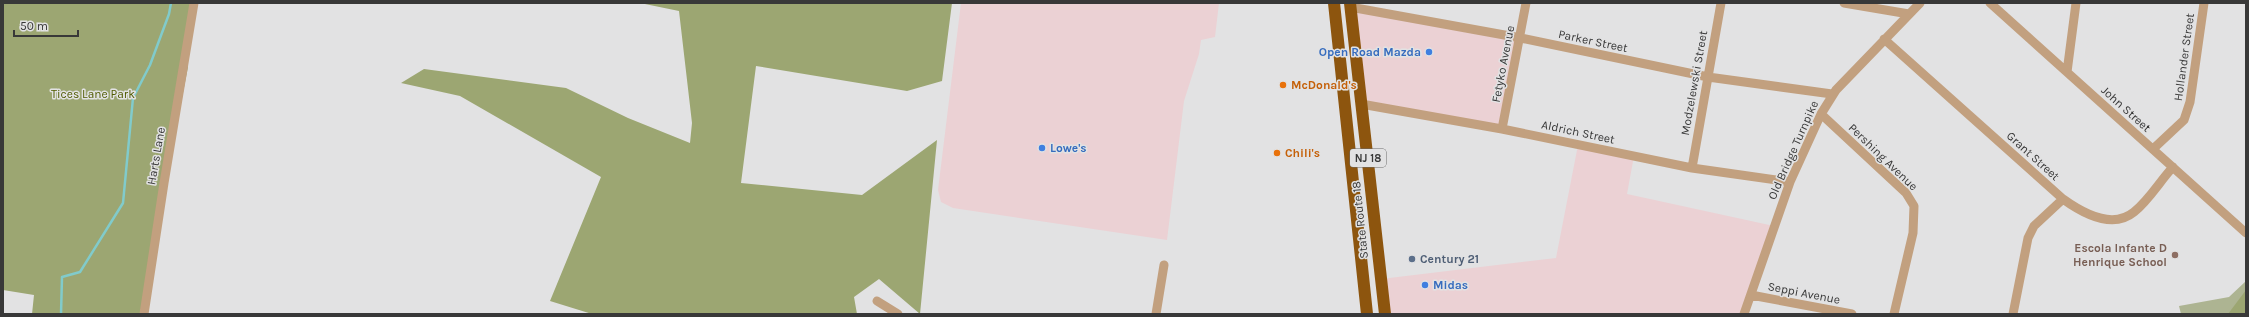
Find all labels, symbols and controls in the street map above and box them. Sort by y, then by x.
scale bar [14,12,78,38]
street label: Hollander Street [2171,12,2197,102]
text: 50 m [20,19,48,33]
street label: Fetyko Avenue [1489,24,1517,104]
street label: Parker Street [1557,27,1629,55]
street label: Modzelewski Street [1678,29,1710,137]
place label: Open Road Mazda [1319,45,1421,59]
marker: Open Road Mazda [1424,47,1434,57]
place label: McDonald's [1291,78,1357,92]
marker: McDonald's [1278,80,1288,90]
street label: John Street [2098,83,2154,135]
park label: Tices Lane Park [51,87,135,101]
street label: Old Bridge Turnpike [1765,98,1821,202]
street label: Aldrich Street [1540,117,1616,147]
street label: Pershing Avenue [1846,120,1920,194]
street label: Harts Lane [144,126,168,186]
street label: Grant Street [2004,129,2063,184]
place label: Lowe's [1050,141,1087,155]
marker: Lowe's [1037,143,1047,153]
place label: Chili's [1285,146,1320,160]
marker: Chili's [1272,148,1282,158]
road number: NJ 18 [1350,149,1386,167]
street label: State Route 18 [1349,181,1371,259]
place label: Escola Infante D Henrique School [2073,241,2167,269]
marker: Escola Infante D Henrique School [2170,250,2180,260]
place label: Century 21 [1420,252,1479,266]
marker: Century 21 [1407,254,1417,264]
place label: Midas [1433,278,1468,292]
street label: Seppi Avenue [1767,279,1841,307]
marker: Midas [1420,280,1430,290]

